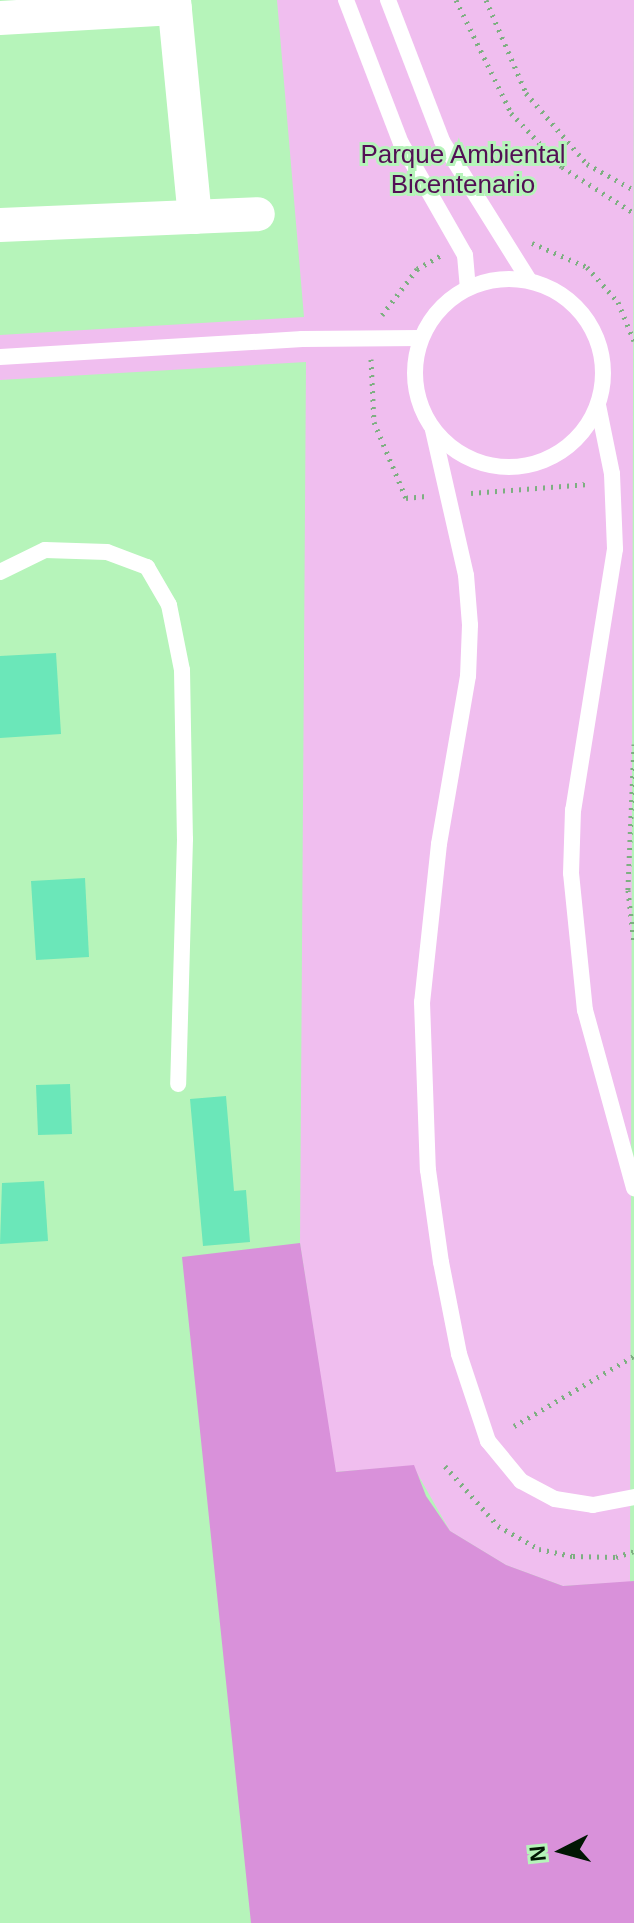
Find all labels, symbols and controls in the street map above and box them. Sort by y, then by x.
park label: Parque Ambiental Bicentenario [360,139,566,200]
north arrow [522,1811,602,1891]
text: N [524,1844,551,1863]

